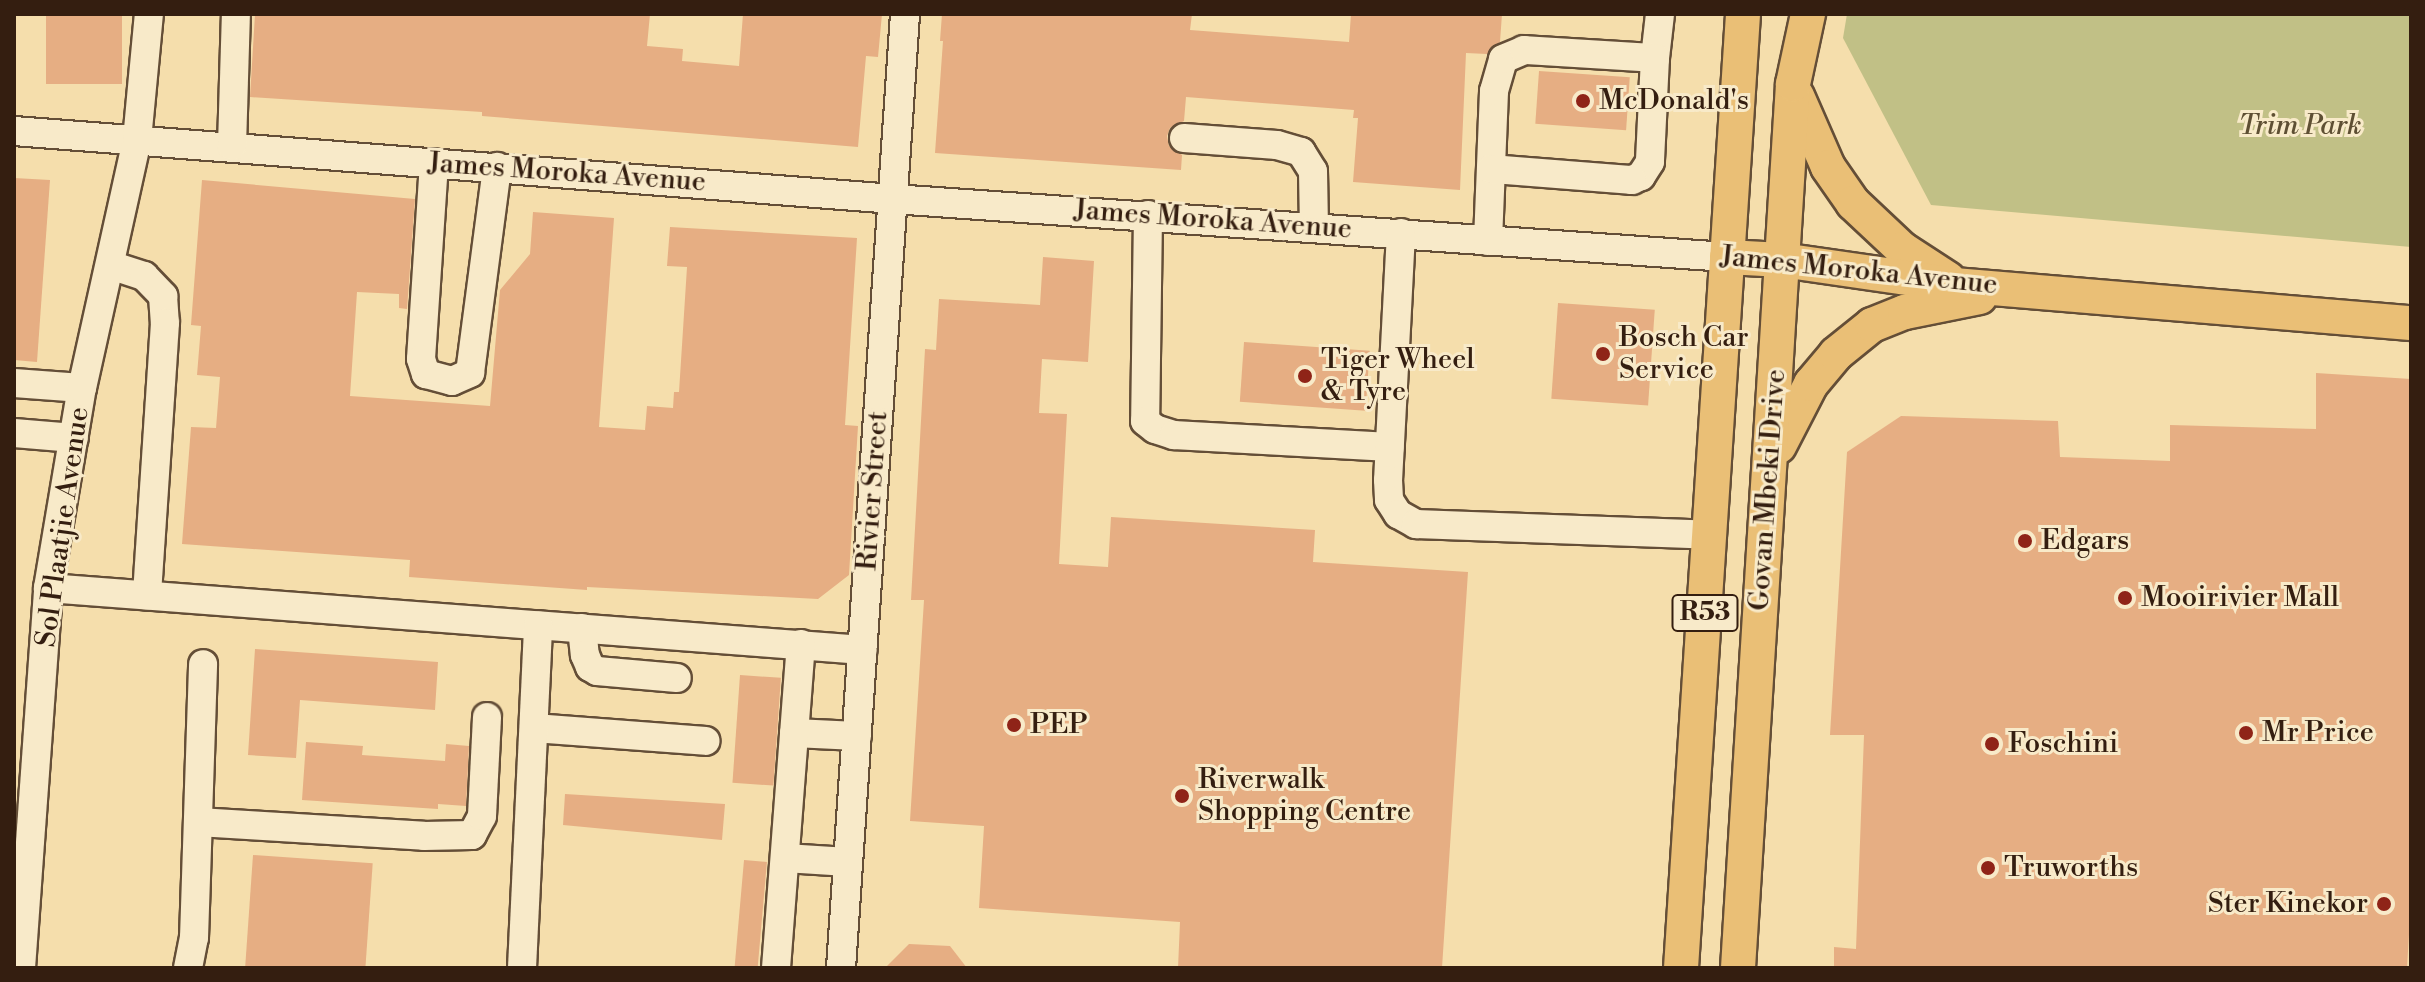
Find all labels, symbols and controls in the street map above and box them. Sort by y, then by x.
place label: McDonald's [1599,84,1749,118]
marker: McDonald's [1574,92,1592,110]
park label: Trim Park [2238,109,2362,143]
street label: James Moroka Avenue [427,147,707,199]
street label: James Moroka Avenue [1073,194,1353,246]
street label: James Moroka Avenue [1719,240,1999,302]
place label: Bosch Car Service [1619,321,1749,387]
place label: Tiger Wheel & Tyre [1321,343,1475,409]
marker: Bosch Car Service [1594,345,1612,363]
marker: Tiger Wheel & Tyre [1296,367,1314,385]
street label: Govan Mbeki Drive [1743,368,1793,612]
street label: Sol Plaatjie Avenue [30,405,96,649]
street label: Rivier Street [851,410,895,572]
place label: Edgars [2041,524,2129,558]
marker: Edgars [2016,532,2034,550]
place label: Mooirivier Mall [2141,581,2339,615]
marker: Mooirivier Mall [2116,589,2134,607]
road number: R53 [1671,591,1739,635]
place label: PEP [1030,708,1088,742]
marker: PEP [1005,716,1023,734]
place label: Mr Price [2262,716,2374,750]
marker: Mr Price [2237,724,2255,742]
place label: Foschini [2008,727,2118,761]
marker: Foschini [1983,735,2001,753]
place label: Riverwalk Shopping Centre [1198,763,1411,829]
marker: Riverwalk Shopping Centre [1173,787,1191,805]
place label: Truworths [2004,851,2138,885]
marker: Truworths [1979,859,1997,877]
place label: Ster Kinekor [2208,887,2368,921]
marker: Ster Kinekor [2375,895,2393,913]

